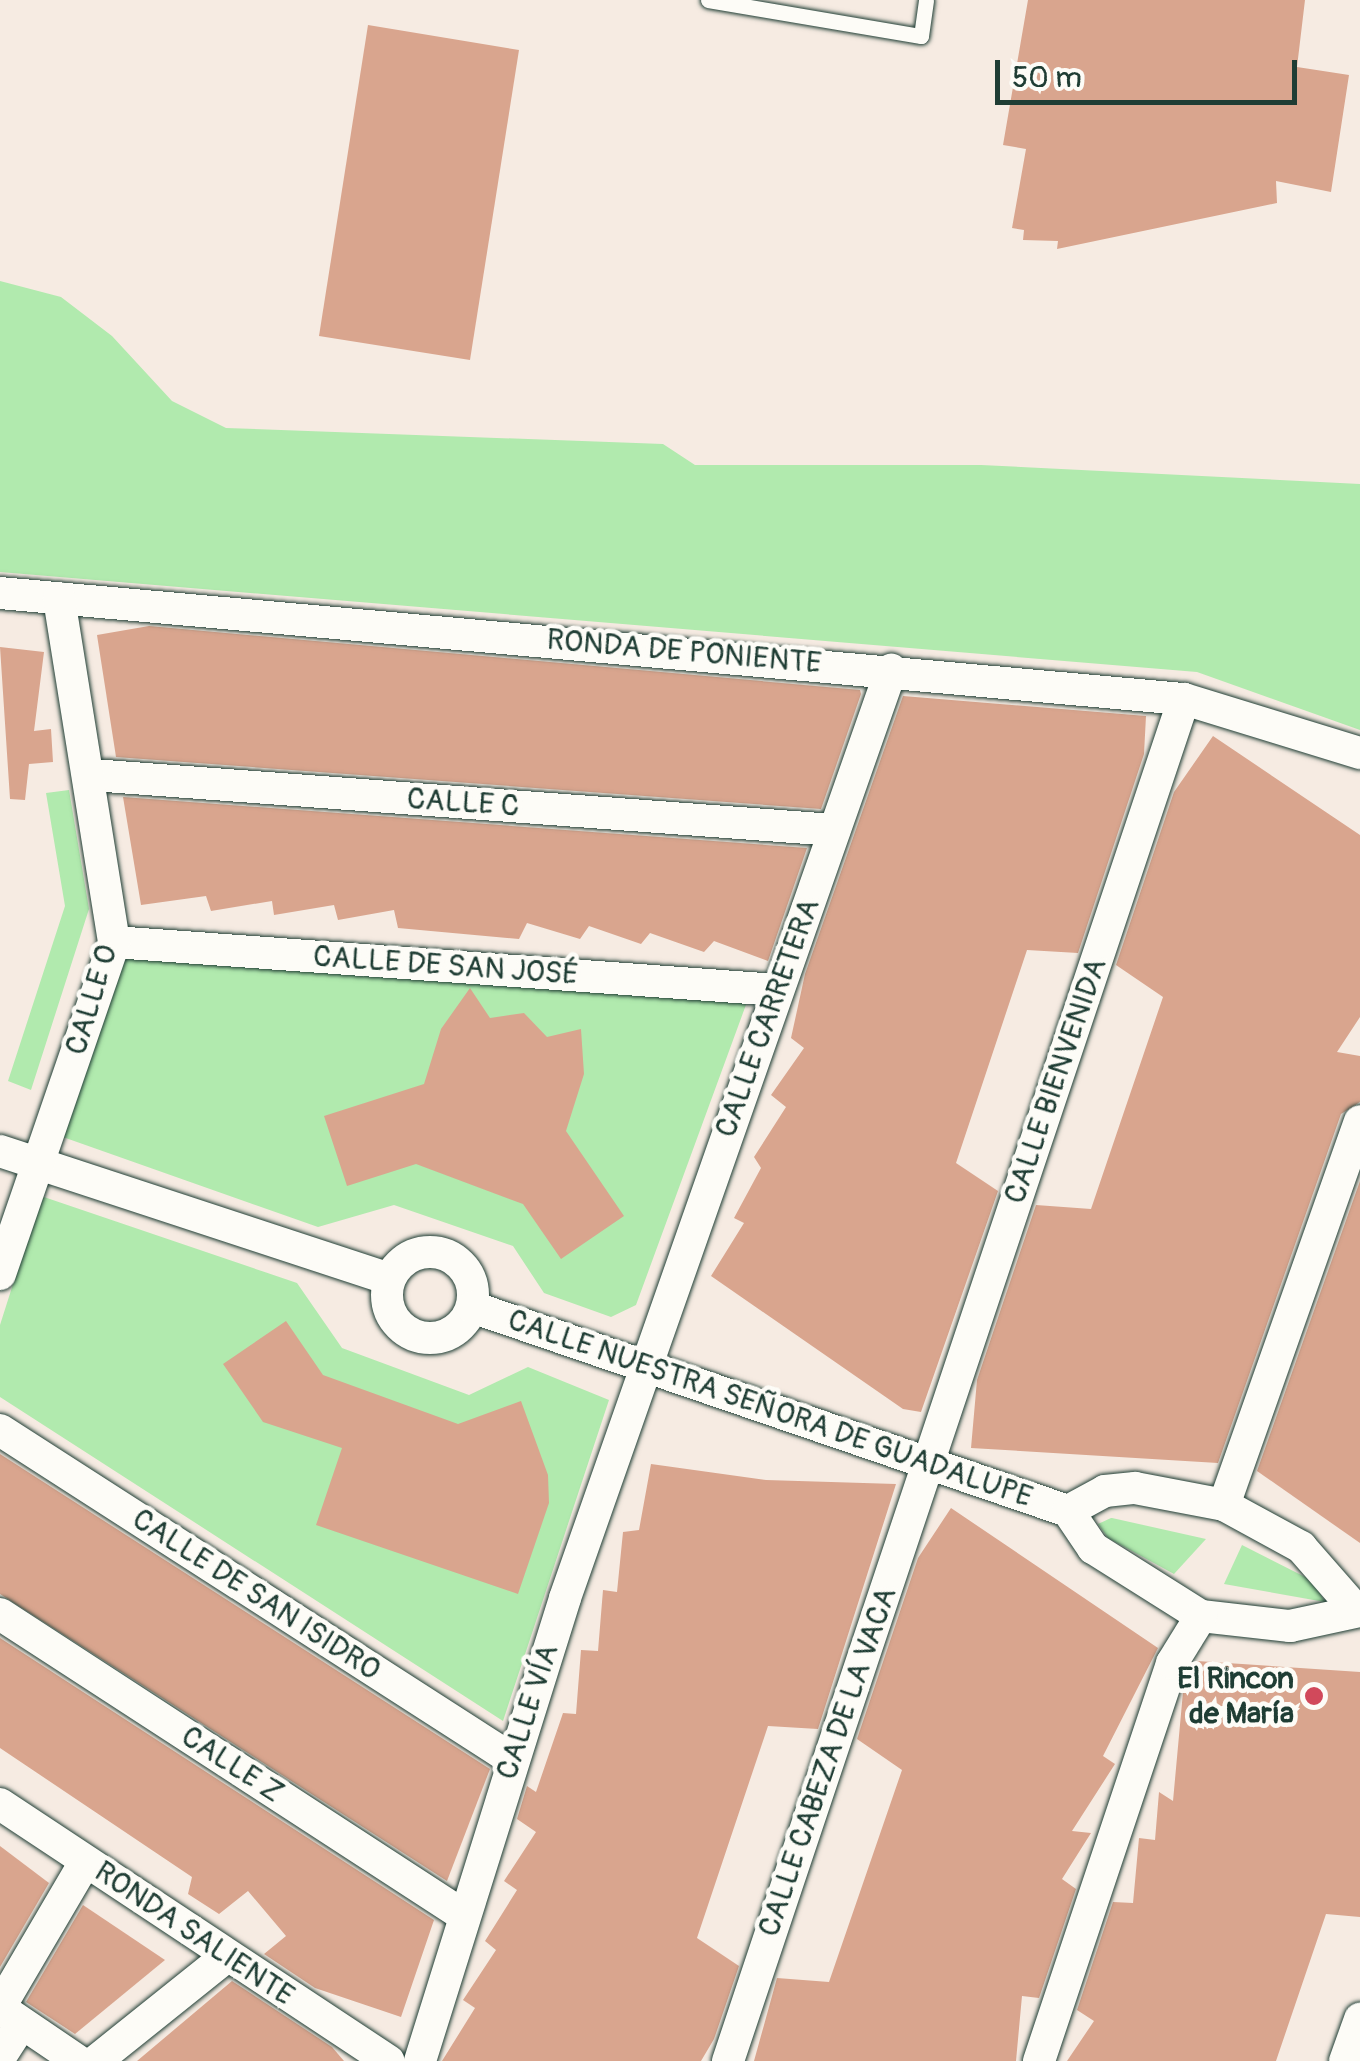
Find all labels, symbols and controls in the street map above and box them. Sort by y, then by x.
scale bar [1000,40,1302,102]
text: 50 m [1012,59,1082,96]
street label: RONDA DE PONIENTE [545,622,823,682]
street label: CALLE C [406,781,520,825]
street label: CALLE CARRETERA [708,894,828,1142]
street label: CALLE DE SAN JOSÉ [312,939,580,993]
street label: CALLE O [58,941,126,1059]
street label: CALLE BIENVENIDA [997,954,1115,1208]
street label: CALLE NUESTRA SEÑORA DE GUADALUPE [503,1302,1037,1516]
street label: CALLE DE SAN ISIDRO [125,1501,387,1689]
street label: CALLE CABEZA DE LA VACA [751,1583,905,1941]
street label: CALLE VÍA [489,1640,567,1784]
place label: El Rincon de María [1177,1661,1294,1732]
marker: El Rincon de María [1303,1685,1325,1707]
street label: CALLE Z [174,1719,290,1811]
street label: RONDA SALIENTE [88,1854,300,2014]

